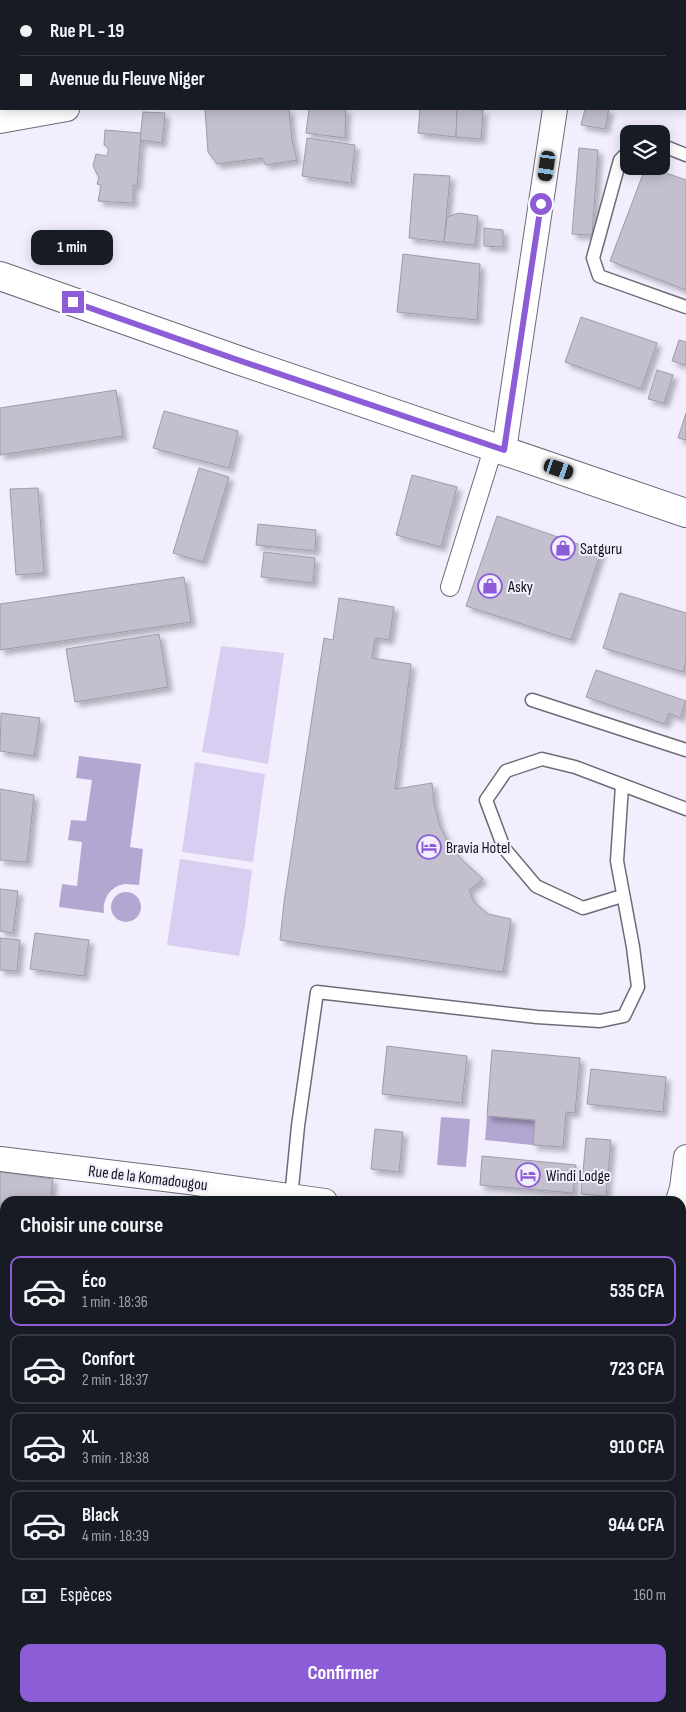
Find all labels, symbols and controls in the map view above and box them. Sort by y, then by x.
text: Rue PL - 19 [50,20,124,43]
text: Avenue du Fleuve Niger [50,68,205,91]
map controls [620,125,670,175]
button: layers [620,125,670,175]
car [537,150,556,182]
route start [530,193,552,215]
callout: 1 min [32,230,114,264]
text: 1 min [57,238,87,257]
route end [62,291,84,313]
car [542,457,575,481]
shop icon: Satguru [550,535,576,561]
place label: Satguru [580,540,622,559]
shop icon: Asky [477,573,503,599]
place label: Asky [507,578,533,597]
hotel icon: Bravia Hotel [416,834,442,860]
place label: Bravia Hotel [446,839,510,858]
street label: Rue de la Komadougou [87,1162,209,1195]
hotel icon: Windi Lodge [515,1162,541,1188]
place label: Windi Lodge [546,1167,610,1186]
text: Choisir une course [20,1212,163,1239]
icon: car [22,1269,67,1314]
text: Éco [82,1270,106,1293]
text: 535 CFA [610,1280,664,1303]
text: 1 min · 18:36 [82,1293,148,1312]
icon: car [22,1347,67,1392]
text: Confort [82,1348,135,1371]
text: 723 CFA [610,1358,664,1381]
text: 2 min · 18:37 [82,1371,148,1390]
icon: car [22,1425,67,1470]
text: XL [82,1426,98,1449]
text: 910 CFA [609,1436,664,1459]
text: 3 min · 18:38 [82,1449,149,1468]
icon: car [22,1503,67,1548]
text: Black [82,1504,119,1527]
text: 944 CFA [608,1514,664,1537]
text: 4 min · 18:39 [82,1527,149,1546]
icon: cash [20,1582,48,1610]
text: Espèces [60,1584,112,1607]
text: 160 m [633,1586,666,1605]
button: Confirmer [20,1644,666,1702]

